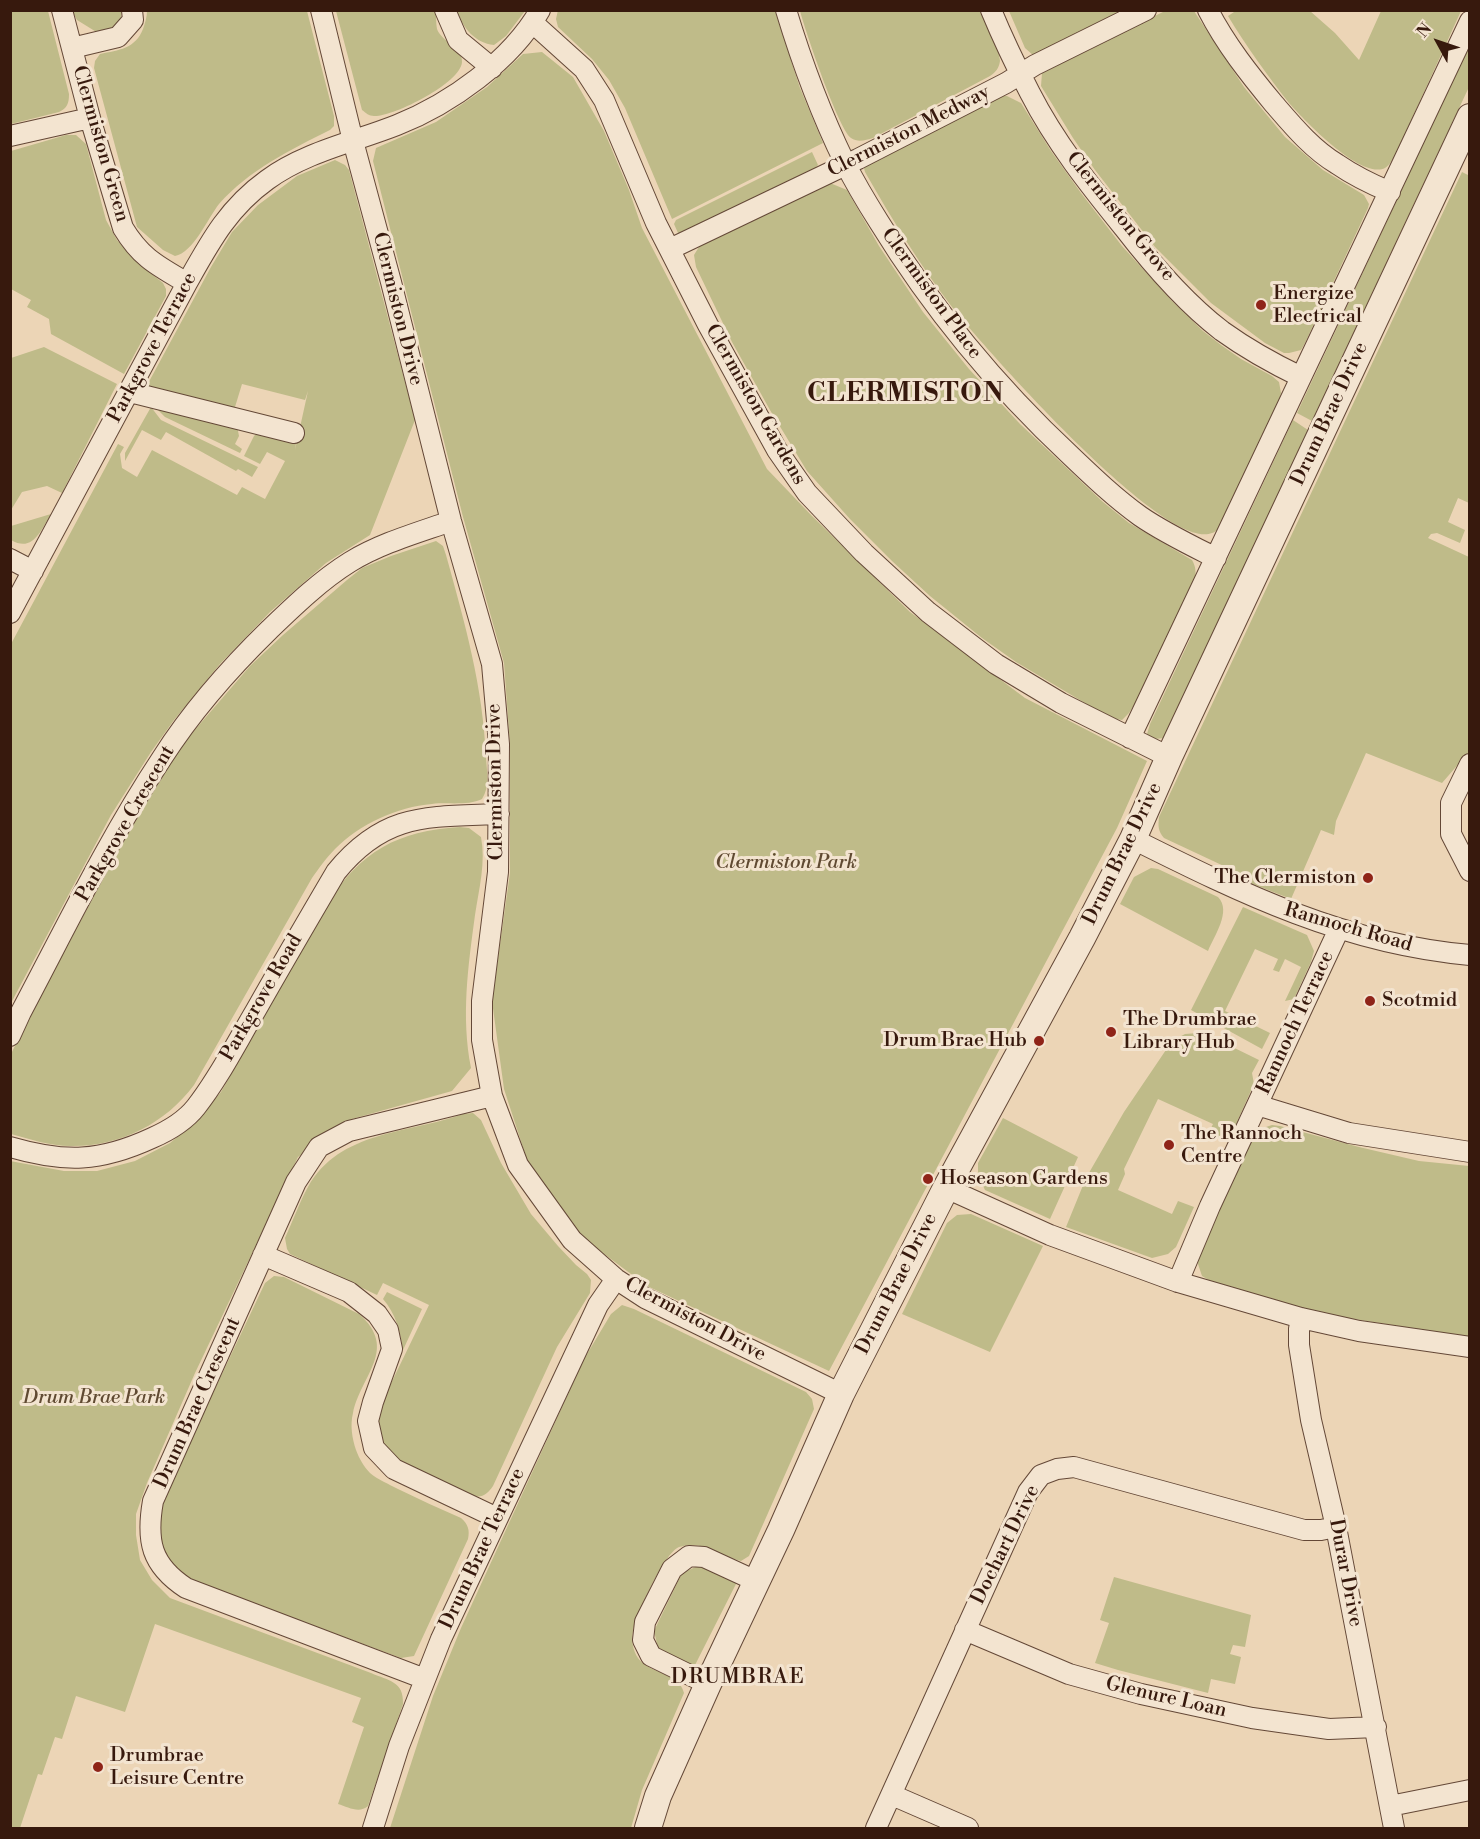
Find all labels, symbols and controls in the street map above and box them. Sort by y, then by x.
north arrow [1408,12,1468,72]
text: N [1412,19,1436,42]
street label: Clermiston Green [66,63,134,225]
street label: Clermiston Medway [824,81,994,183]
street label: Clermiston Grove [1060,147,1180,287]
street label: Clermiston Place [875,224,987,364]
street label: Clermiston Drive [366,230,428,388]
street label: Parkgrove Terrace [103,269,203,427]
place label: Energize Electrical [1273,282,1362,329]
marker: Energize Electrical [1254,298,1268,312]
street label: Clermiston Gardens [699,320,811,490]
street label: Drum Brae Drive [1286,338,1374,490]
district label: CLERMISTON [807,379,1005,411]
street label: Clermiston Drive [483,703,509,861]
street label: Parkgrove Crescent [71,741,181,907]
street label: Drum Brae Drive [1078,779,1168,929]
park label: Clermiston Park [715,851,857,875]
place label: The Clermiston [1214,866,1356,890]
marker: The Clermiston [1361,871,1375,885]
street label: Rannoch Road [1281,898,1415,958]
street label: Parkgrove Road [216,930,308,1066]
street label: Rannoch Terrace [1252,947,1340,1099]
place label: Scotmid [1382,989,1457,1013]
marker: Scotmid [1363,994,1377,1008]
place label: The Drumbrae Library Hub [1123,1008,1257,1055]
marker: The Drumbrae Library Hub [1104,1025,1118,1039]
place label: Drum Brae Hub [883,1029,1027,1053]
marker: Drum Brae Hub [1032,1034,1046,1048]
place label: The Rannoch Centre [1181,1122,1302,1169]
marker: The Rannoch Centre [1162,1138,1176,1152]
place label: Hoseason Gardens [940,1167,1108,1191]
marker: Hoseason Gardens [921,1172,935,1186]
street label: Drum Brae Drive [851,1209,943,1359]
street label: Clermiston Drive [620,1273,770,1367]
street label: Drum Brae Crescent [149,1314,247,1492]
park label: Drum Brae Park [23,1386,165,1410]
street label: Drum Brae Terrace [435,1465,531,1633]
street label: Dochart Drive [967,1481,1045,1609]
street label: Durar Drive [1323,1517,1367,1629]
district label: DRUMBRAE [671,1665,805,1691]
street label: Glenure Loan [1103,1672,1229,1724]
place label: Drumbrae Leisure Centre [110,1744,244,1791]
marker: Drumbrae Leisure Centre [91,1760,105,1774]

